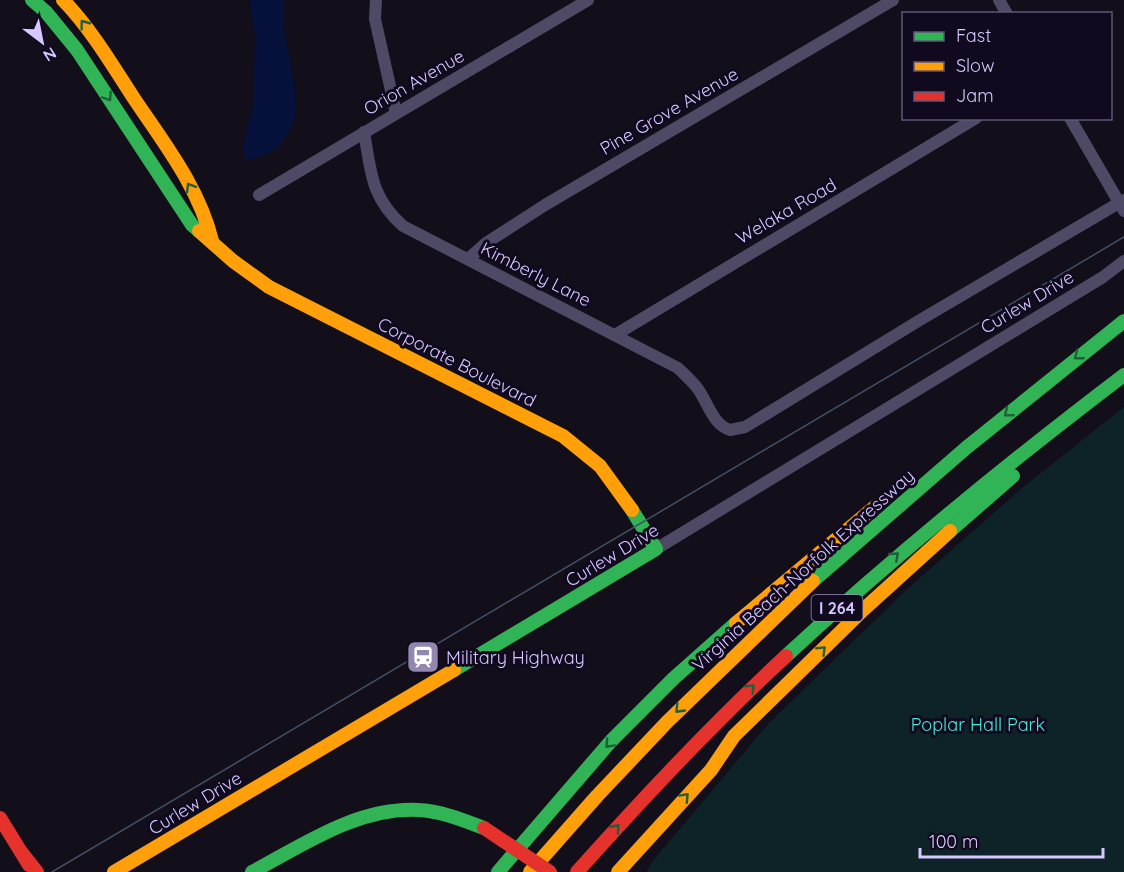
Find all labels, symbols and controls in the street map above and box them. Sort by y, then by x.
north arrow [12,12,72,72]
legend [902,12,1112,120]
one-way arrow [80,19,91,30]
text: Fast [956,24,991,47]
text: N [40,43,60,66]
street label: Orion Avenue [360,44,468,120]
text: Slow [956,54,994,77]
street label: Pine Grove Avenue [596,62,742,160]
text: Jam [956,84,994,107]
one-way arrow [101,90,112,101]
street label: Welaka Road [732,173,840,249]
one-way arrow [186,183,197,193]
street label: Kimberly Lane [477,236,595,312]
street label: Curlew Drive [976,265,1078,339]
street label: Corporate Boulevard [374,312,540,412]
one-way arrow [1074,349,1085,360]
one-way arrow [1004,406,1015,417]
street label: Virginia Beach-Norfolk Expressway [687,464,919,676]
street label: Curlew Drive [561,518,663,592]
one-way arrow [888,553,899,564]
road number: I 264 [812,595,862,621]
station icon: Military Highway [405,639,441,675]
place label: Military Highway [446,646,585,669]
one-way arrow [815,646,826,657]
one-way arrow [744,685,755,696]
one-way arrow [675,703,686,713]
park label: Poplar Hall Park [911,713,1045,736]
one-way arrow [606,736,617,747]
street label: Curlew Drive [144,766,246,840]
one-way arrow [678,794,689,804]
scale bar [920,821,1103,859]
one-way arrow [609,824,620,835]
text: 100 m [929,830,978,853]

